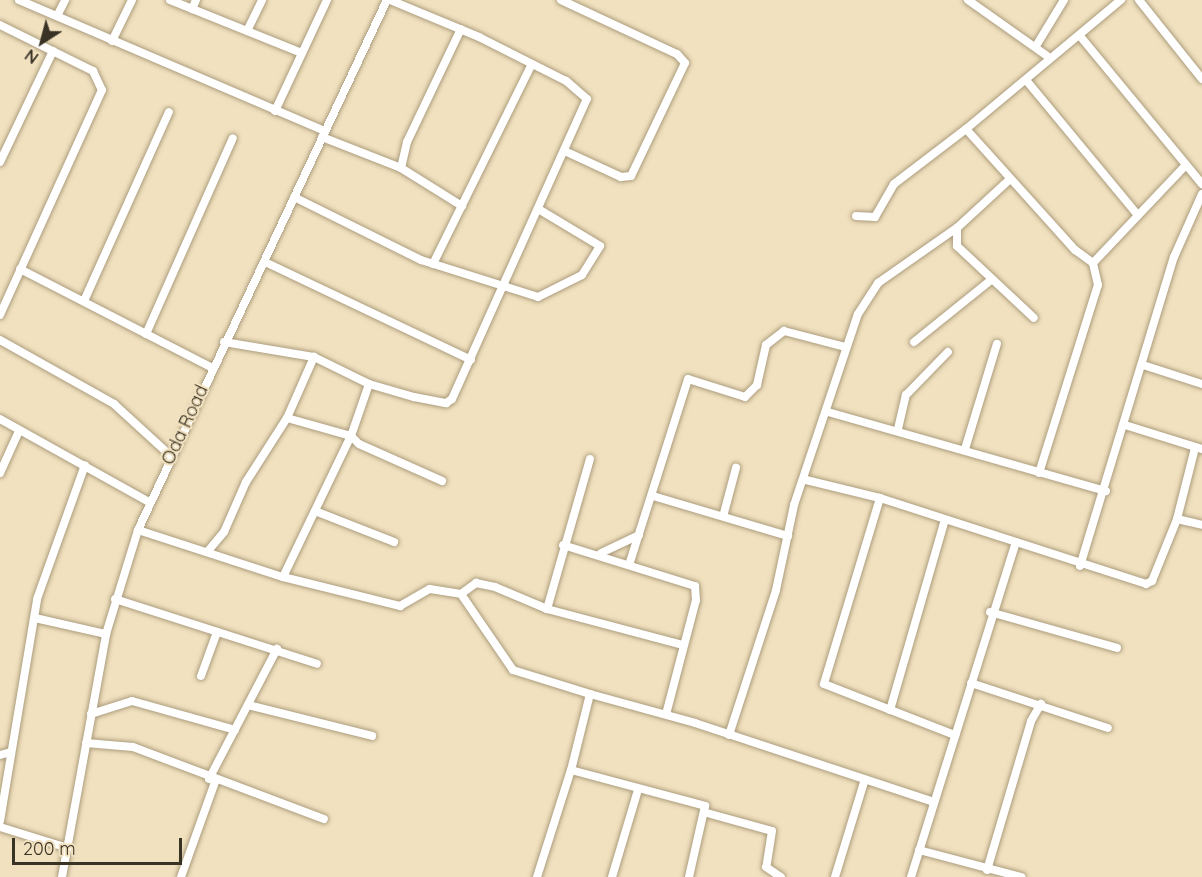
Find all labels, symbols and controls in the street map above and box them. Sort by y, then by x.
north arrow [12,12,72,72]
text: N [21,45,42,68]
street label: Oda Road [157,382,213,468]
scale bar [15,826,184,864]
text: 200 m [23,837,76,860]

